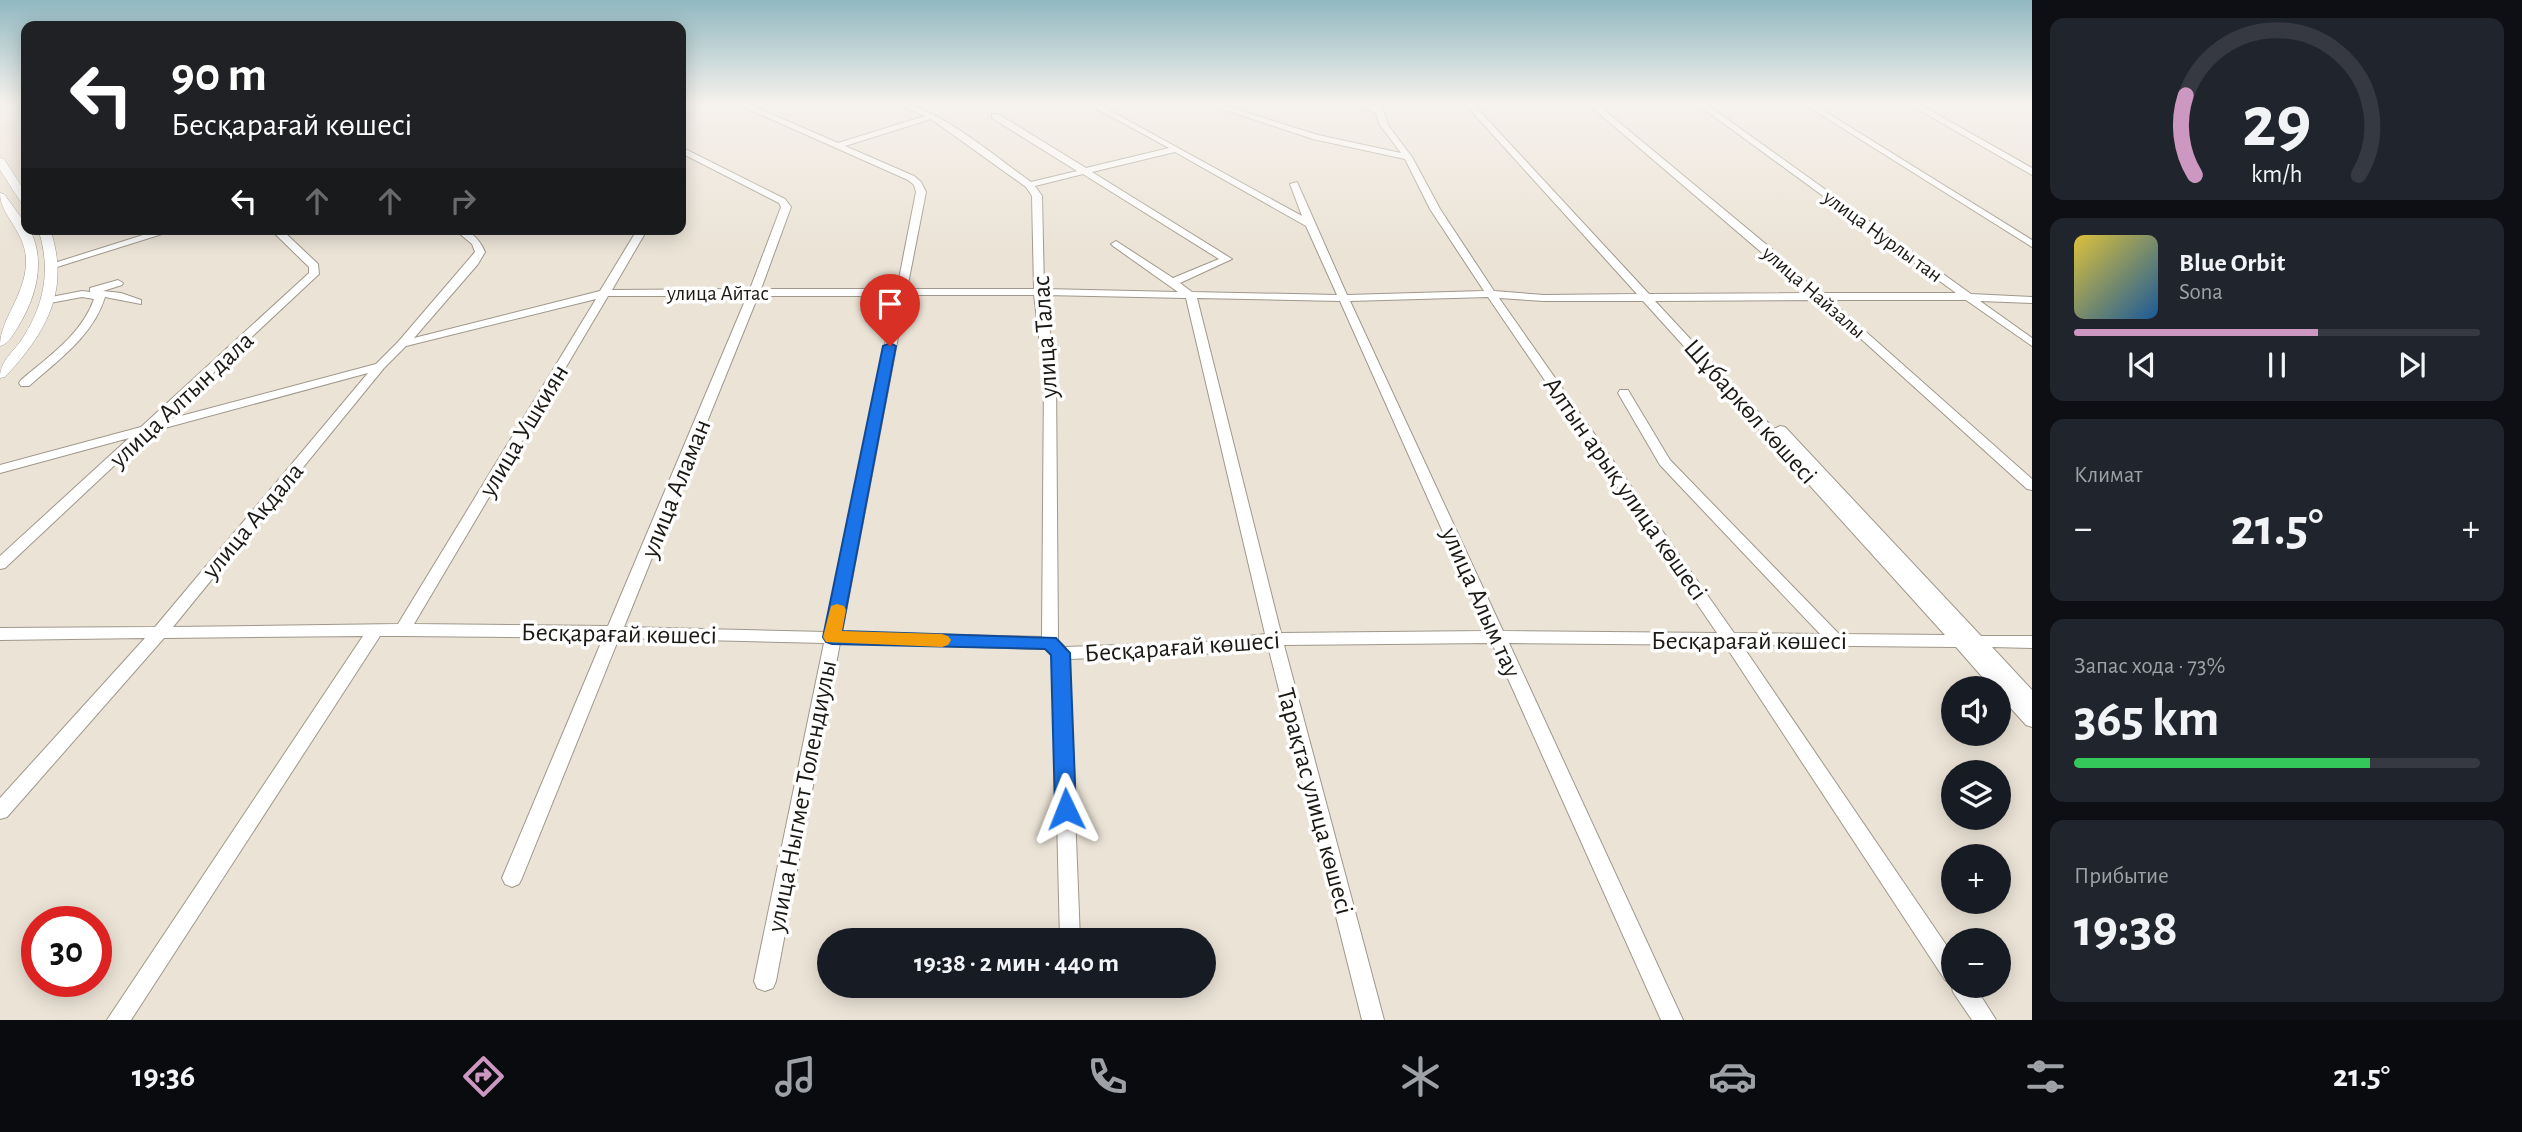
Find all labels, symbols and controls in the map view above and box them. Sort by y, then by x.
icon: left [56,49,147,140]
text: 90 m [171,51,267,100]
text: 29 [2242,88,2312,161]
text: Бесқарағай көшесі [171,109,412,141]
text: km/h [2251,162,2303,187]
icon: left [225,182,263,220]
icon: ahead [298,182,336,220]
icon: ahead [371,182,409,220]
icon: right [444,182,482,220]
street label: улица Нурлы тан [1819,186,1946,286]
street label: улица Найзалы [1757,241,1869,343]
text: Blue Orbit [2179,250,2285,276]
pin [860,274,920,346]
street label: улица Талас [1028,275,1062,400]
text: Sona [2179,281,2223,304]
street label: улица Айтас [666,283,769,304]
icon: arrive [871,285,909,323]
street label: улица Алтын дала [104,327,259,473]
street label: Шұбаркөл көшесі [1679,334,1822,489]
icon: previous [2123,346,2161,384]
icon: pause [2258,346,2296,384]
icon: next [2393,346,2431,384]
street label: улица Ушкиян [474,360,573,502]
street label: Алтын арық улица көшесі [1538,372,1712,605]
street label: улица Аламан [636,415,715,562]
street label: улица Акдала [196,458,308,584]
text: Климат [2074,464,2143,487]
text: 21.5° [2231,502,2323,554]
text: − [2074,510,2092,548]
text: + [2462,510,2480,548]
street label: улица Алым тау [1436,522,1526,681]
street label: Бесқарағай көшесі [521,619,717,649]
street label: Бесқарағай көшесі [1083,627,1281,667]
street label: Бесқарағай көшесі [1651,628,1847,654]
text: Запас хода · 73% [2074,655,2225,678]
street label: улица Ныгмет Толендиулы [763,658,841,935]
map controls [1941,676,2011,998]
button: sound [1941,676,2011,746]
street label: Тарақтас улица көшесі [1272,685,1358,917]
text: 365 km [2074,693,2220,745]
button: layers [1941,760,2011,830]
position arrow [1029,772,1103,846]
button: + [1941,844,2011,914]
text: Прибытие [2074,865,2169,888]
text: 19:38 [2074,903,2178,955]
speed limit sign: 30 [21,906,112,997]
button: − [1941,928,2011,998]
text: 19:38 · 2 мин · 440 m [914,950,1119,976]
icon: directions [459,1052,508,1101]
icon: music [771,1052,820,1101]
icon: phone [1083,1052,1132,1101]
icon: climate [1396,1052,1445,1101]
icon: car [1708,1052,1757,1101]
icon: filters [2021,1052,2070,1101]
text: 19:36 [132,1060,195,1092]
text: 21.5° [2333,1060,2390,1092]

